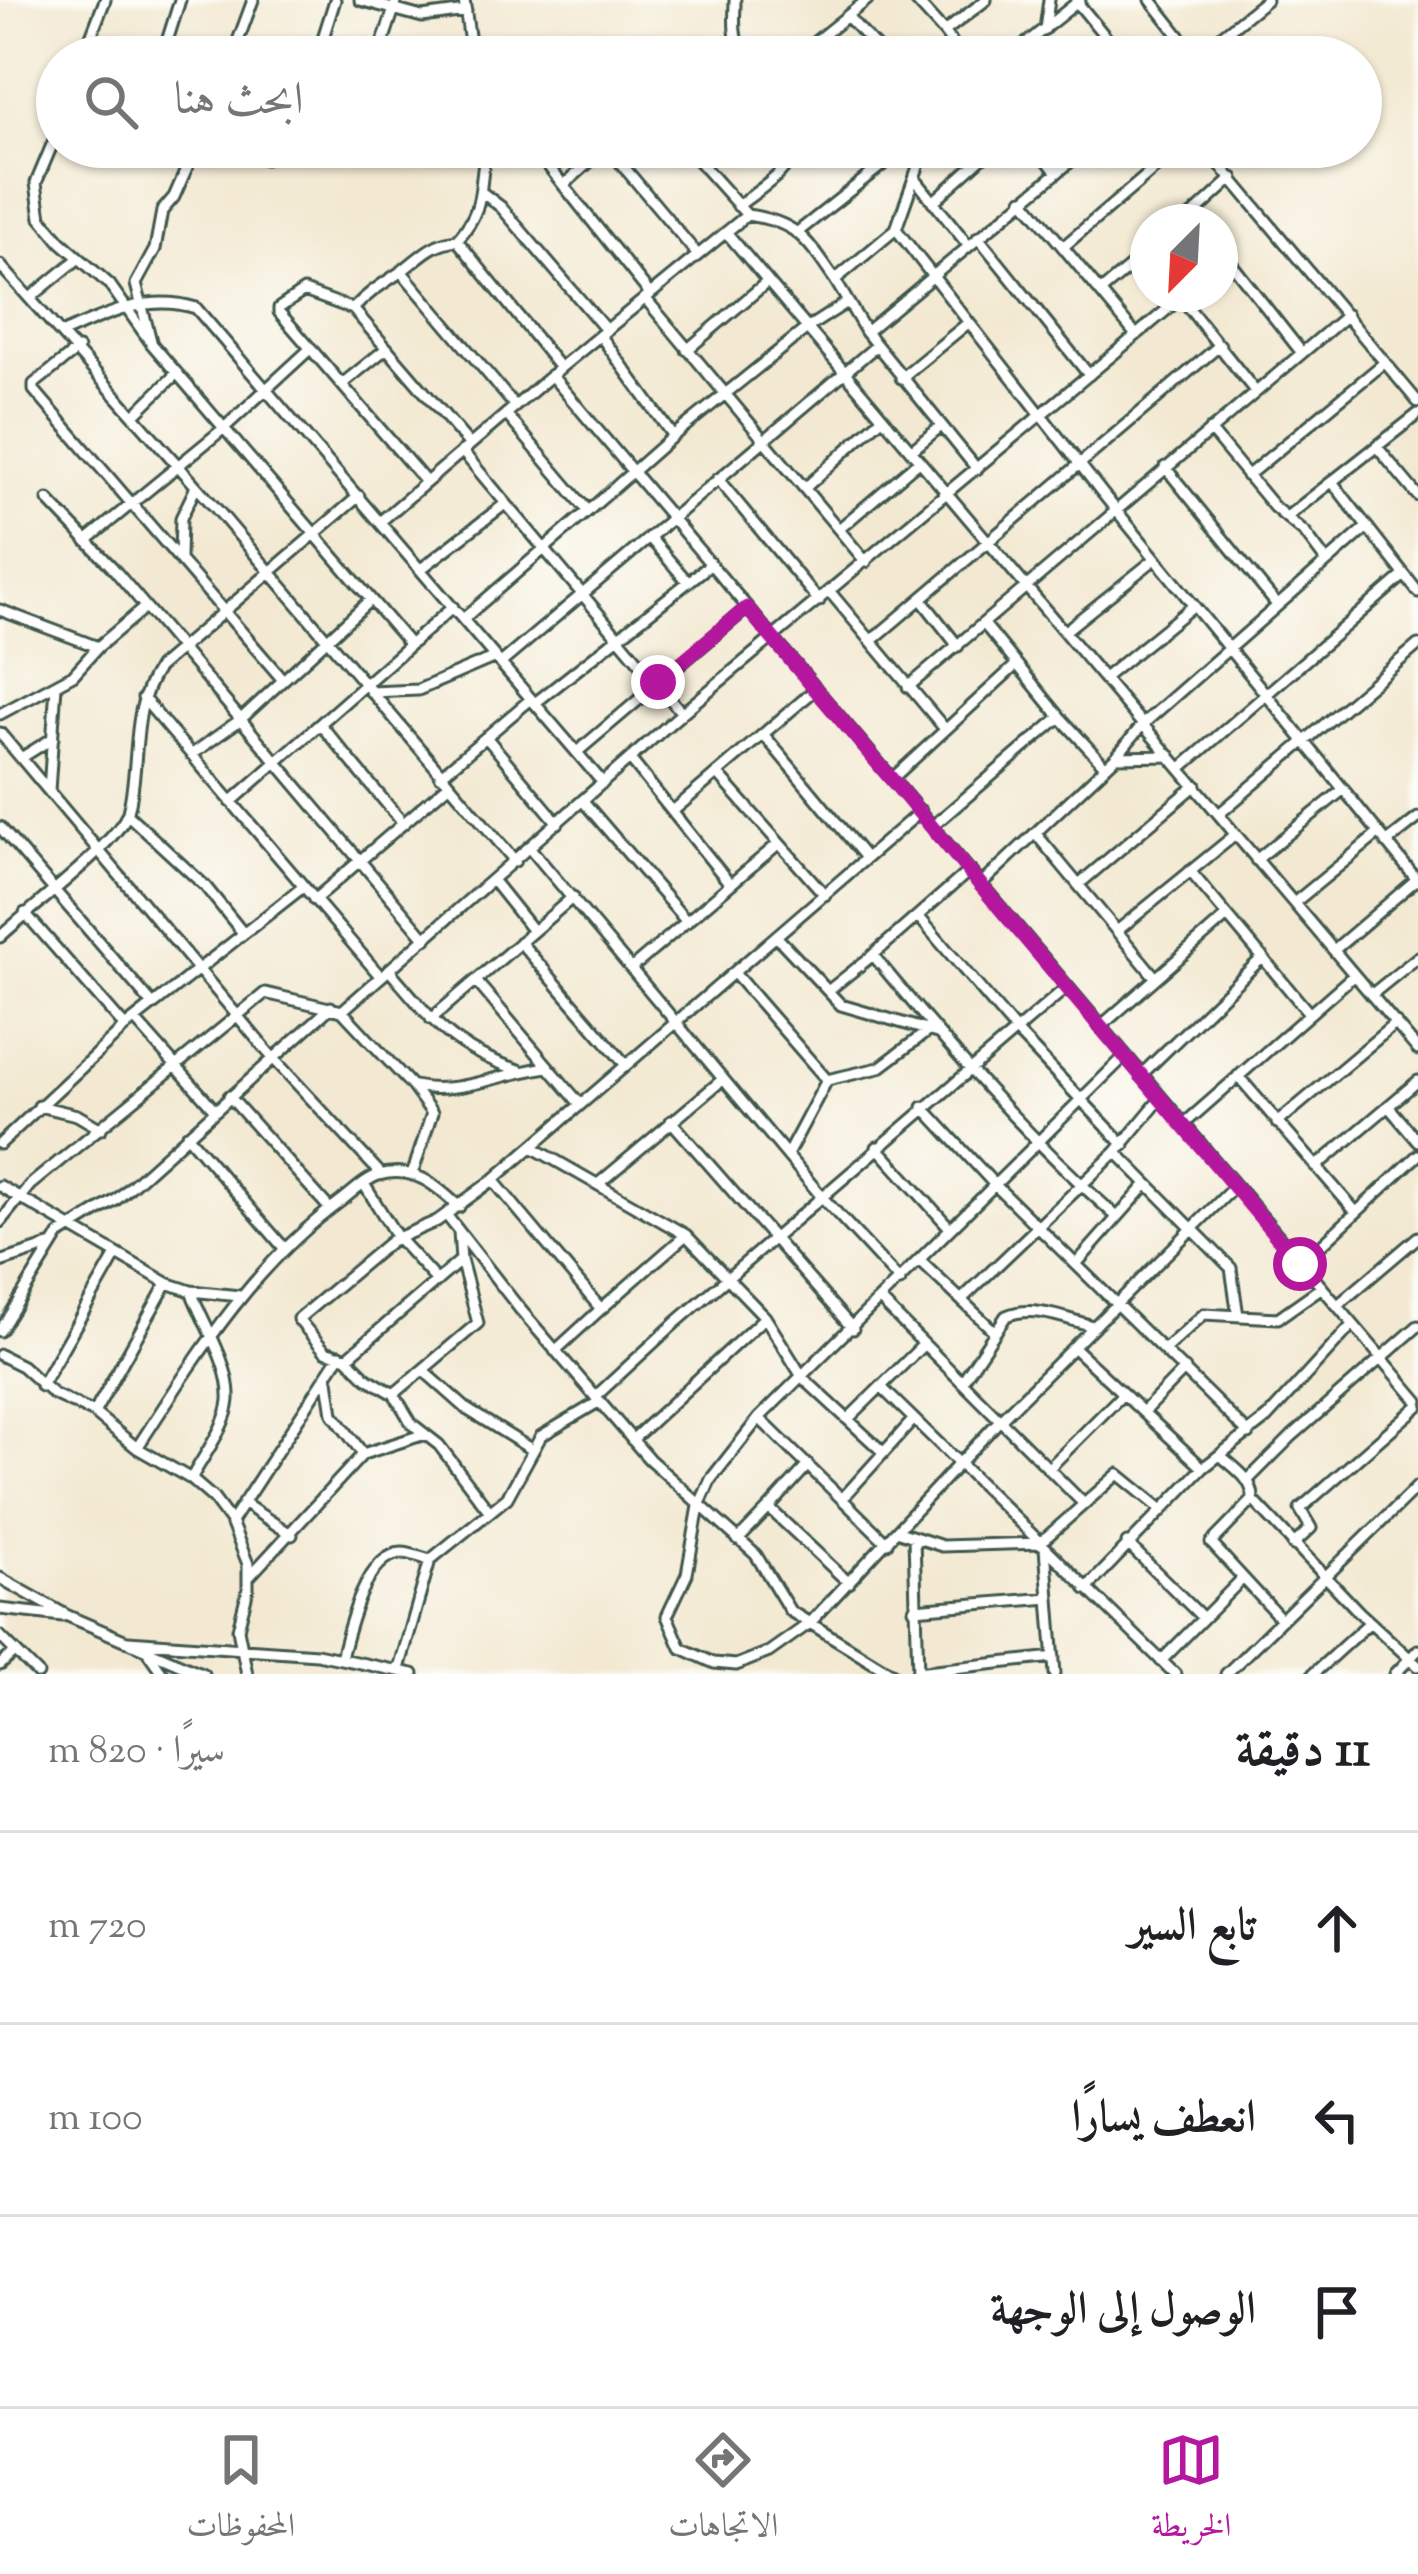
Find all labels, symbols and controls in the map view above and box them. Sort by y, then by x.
search box [36,36,1382,168]
icon: search [78,69,144,135]
text: ابحث هنا [174,70,304,135]
north arrow [1130,204,1238,312]
route end [631,655,685,709]
route start [1273,1237,1327,1291]
text: 11 دقيقة [1235,1716,1370,1789]
text: سيرًا · 820 m [48,1725,225,1781]
icon: ahead [1304,1895,1370,1961]
text: تابع السير [1129,1896,1256,1961]
text: 720 m [48,1900,147,1956]
icon: left [1304,2087,1370,2153]
text: انعطف يسارًا [1072,2088,1256,2153]
text: 100 m [48,2092,143,2148]
icon: arrive [1304,2279,1370,2345]
text: الوصول إلى الوجهة [990,2280,1256,2345]
tab: المحفوظات [186,2427,295,2557]
tab: الاتجاهات [668,2427,778,2557]
tab: الخريطة [1151,2427,1232,2557]

